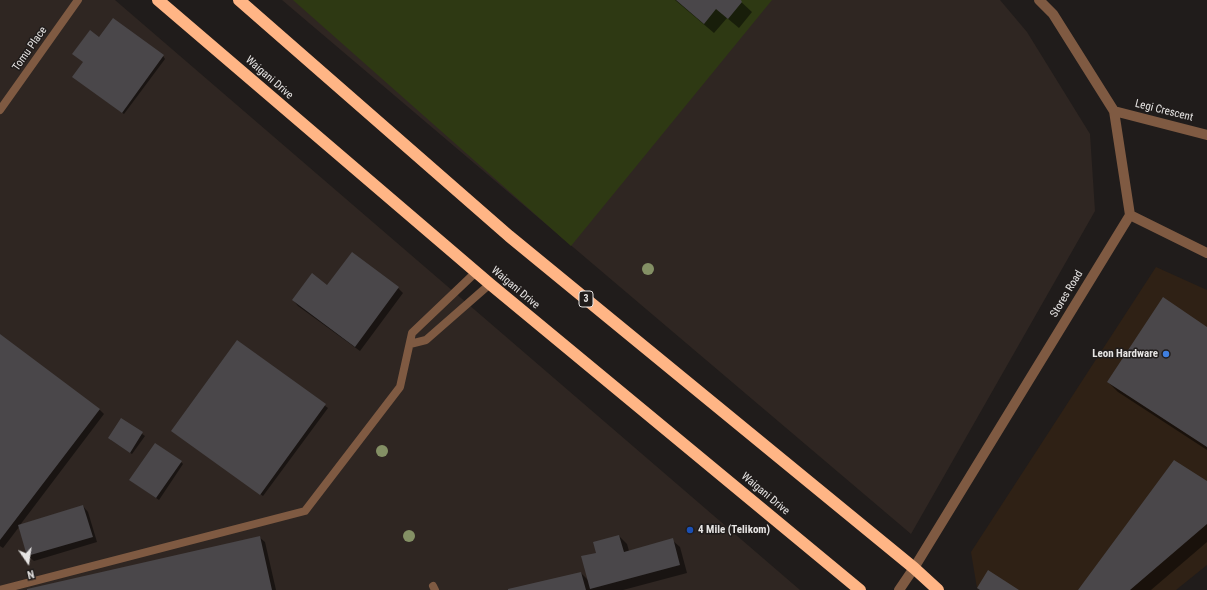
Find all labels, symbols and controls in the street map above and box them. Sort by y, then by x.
street label: Tomu Place [10,24,50,74]
street label: Waigani Drive [242,54,296,102]
street label: Legi Crescent [1134,97,1194,125]
street label: Waigani Drive [488,264,542,312]
street label: Stores Road [1048,268,1086,320]
road number: 3 [579,291,593,307]
place label: Leon Hardware [1092,347,1158,361]
marker: Leon Hardware [1161,349,1171,359]
street label: Waigani Drive [738,470,792,518]
place label: 4 Mile (Telikom) [698,523,770,537]
marker: 4 Mile (Telikom) [685,525,695,535]
north arrow [8,542,48,582]
text: N [26,567,36,581]

